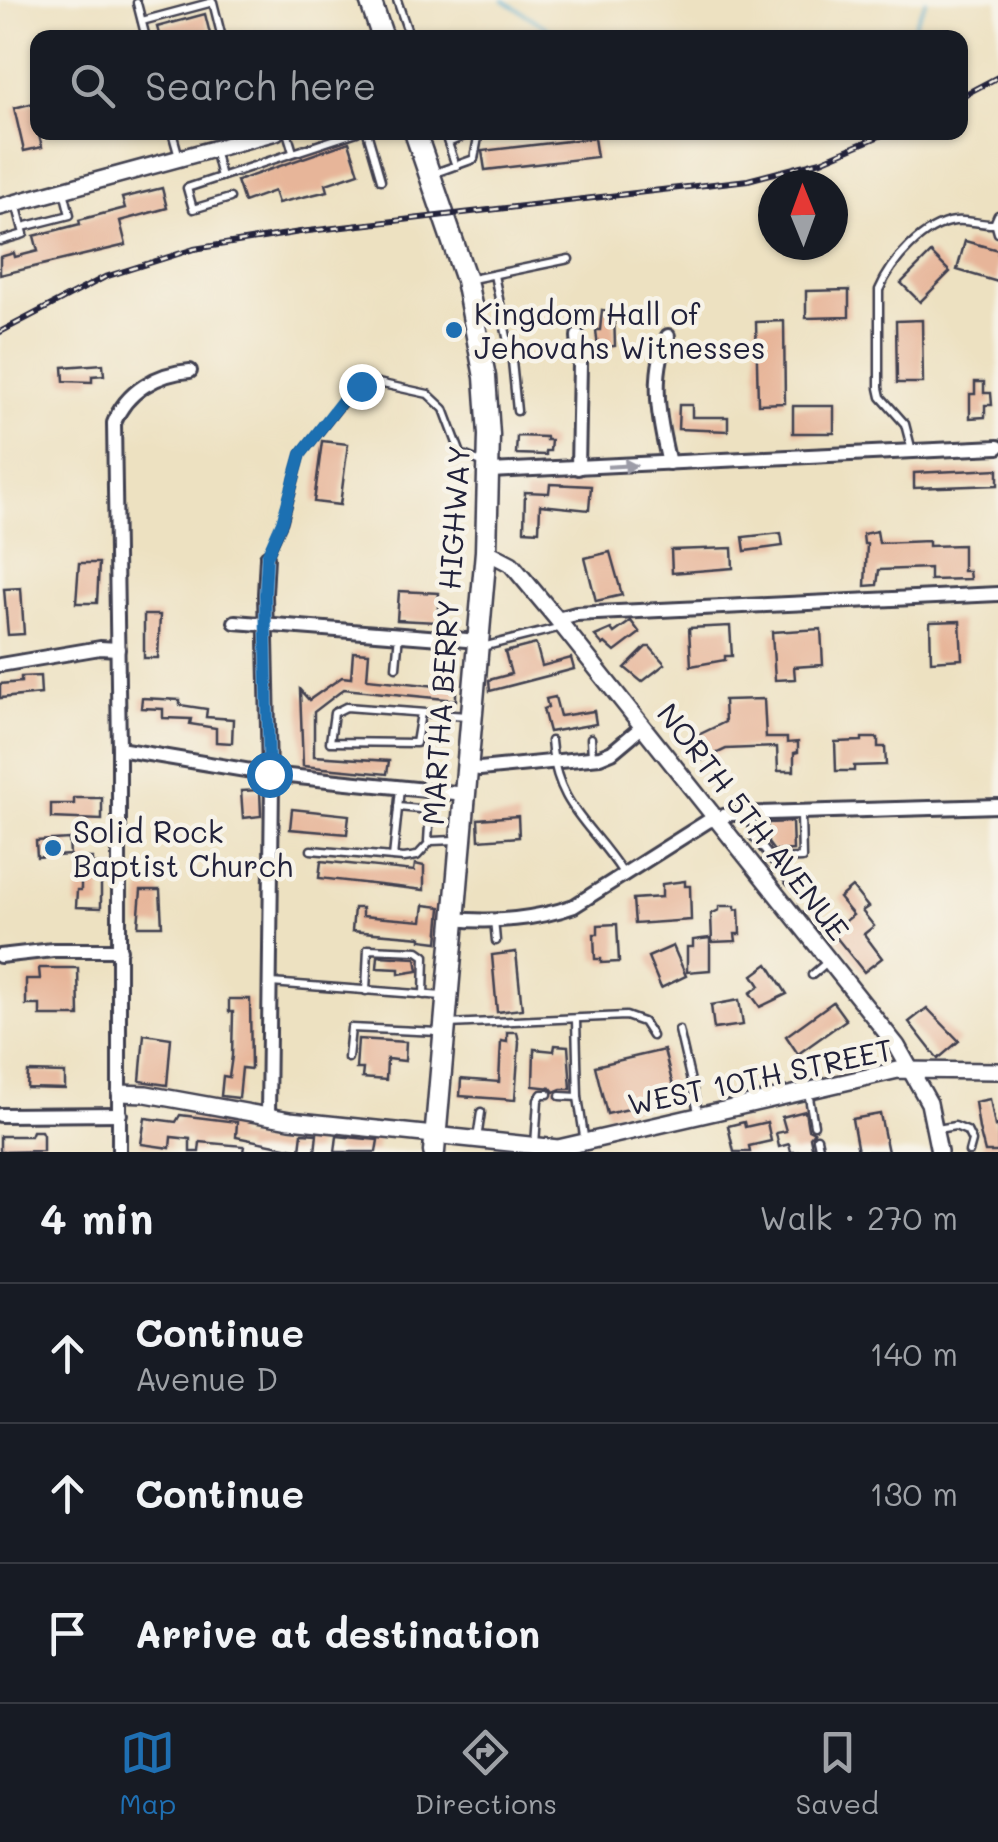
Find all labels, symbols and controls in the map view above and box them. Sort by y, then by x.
search box [30,30,968,140]
icon: search [65,58,120,113]
text: Search here [145,60,376,110]
north arrow [758,170,848,260]
place label: Kingdom Hall of Jehovahs Witnesses [474,293,766,367]
marker: Kingdom Hall of Jehovahs Witnesses [443,319,465,341]
route end [339,364,385,410]
street label: MARTHA BERRY HIGHWAY [412,444,478,826]
one-way arrow [607,458,639,474]
street label: NORTH 5TH AVENUE [649,694,859,948]
route start [247,752,293,798]
place label: Solid Rock Baptist Church [73,811,293,885]
marker: Solid Rock Baptist Church [42,837,64,859]
street label: WEST 10TH STREET [624,1028,896,1124]
text: 4 min [40,1190,153,1245]
text: Walk · 270 m [759,1196,958,1238]
text: Continue [135,1307,304,1357]
icon: ahead [40,1326,95,1381]
text: 140 m [869,1332,958,1374]
text: Avenue D [135,1357,278,1399]
icon: ahead [40,1466,95,1521]
text: Continue [135,1468,304,1518]
text: 130 m [869,1472,958,1514]
icon: arrive [40,1606,95,1661]
text: Arrive at destination [135,1608,540,1658]
tab: Map [119,1725,176,1821]
tab: Directions [415,1725,557,1821]
tab: Saved [796,1725,879,1821]

